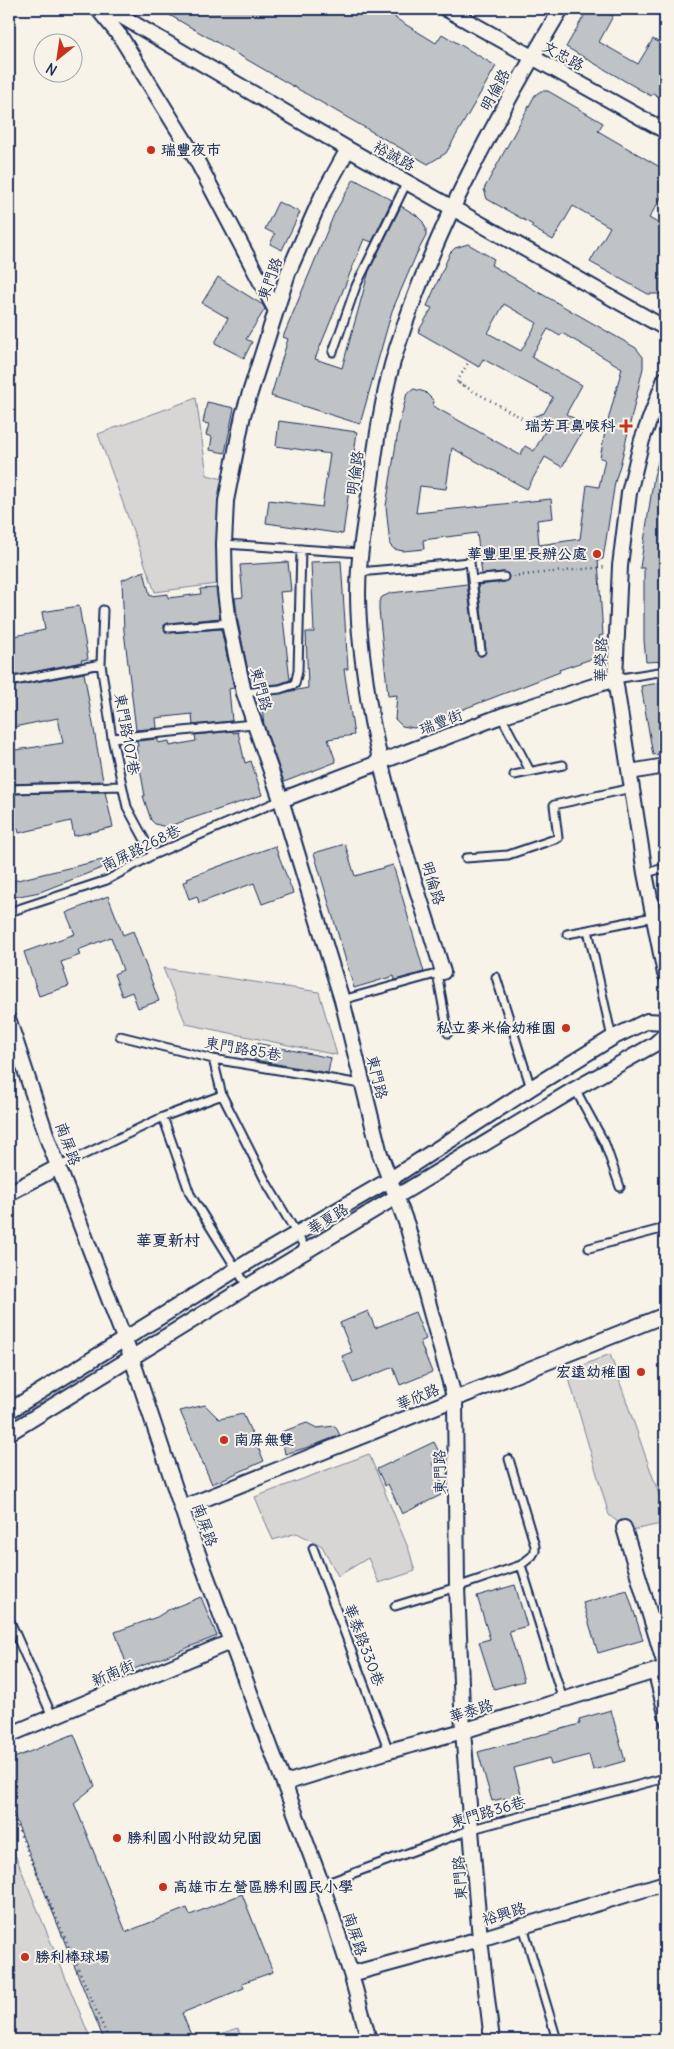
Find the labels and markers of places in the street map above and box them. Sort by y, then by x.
place label: 瑞豐夜市 [161,140,221,159]
marker: 瑞豐夜市 [145,144,157,156]
place label: 瑞芳耳鼻喉科 [525,416,616,435]
marker: 瑞芳耳鼻喉科 [619,419,633,433]
place label: 華豐里里長辦公處 [467,544,587,563]
marker: 華豐里里長辦公處 [591,548,603,560]
place label: 私立麥米倫幼稚園 [436,1018,556,1037]
marker: 私立麥米倫幼稚園 [560,1022,572,1034]
place label: 宏遠幼稚園 [556,1362,631,1381]
marker: 宏遠幼稚園 [635,1366,647,1378]
place label: 南屏無雙 [234,1430,294,1449]
marker: 南屏無雙 [218,1434,230,1446]
place label: 勝利國小附設幼兒園 [127,1828,262,1847]
marker: 勝利國小附設幼兒園 [111,1832,123,1844]
place label: 高雄市左營區勝利國民小學 [173,1877,353,1896]
marker: 高雄市左營區勝利國民小學 [157,1881,169,1893]
place label: 勝利棒球場 [35,1947,110,1966]
marker: 勝利棒球場 [19,1951,31,1963]

